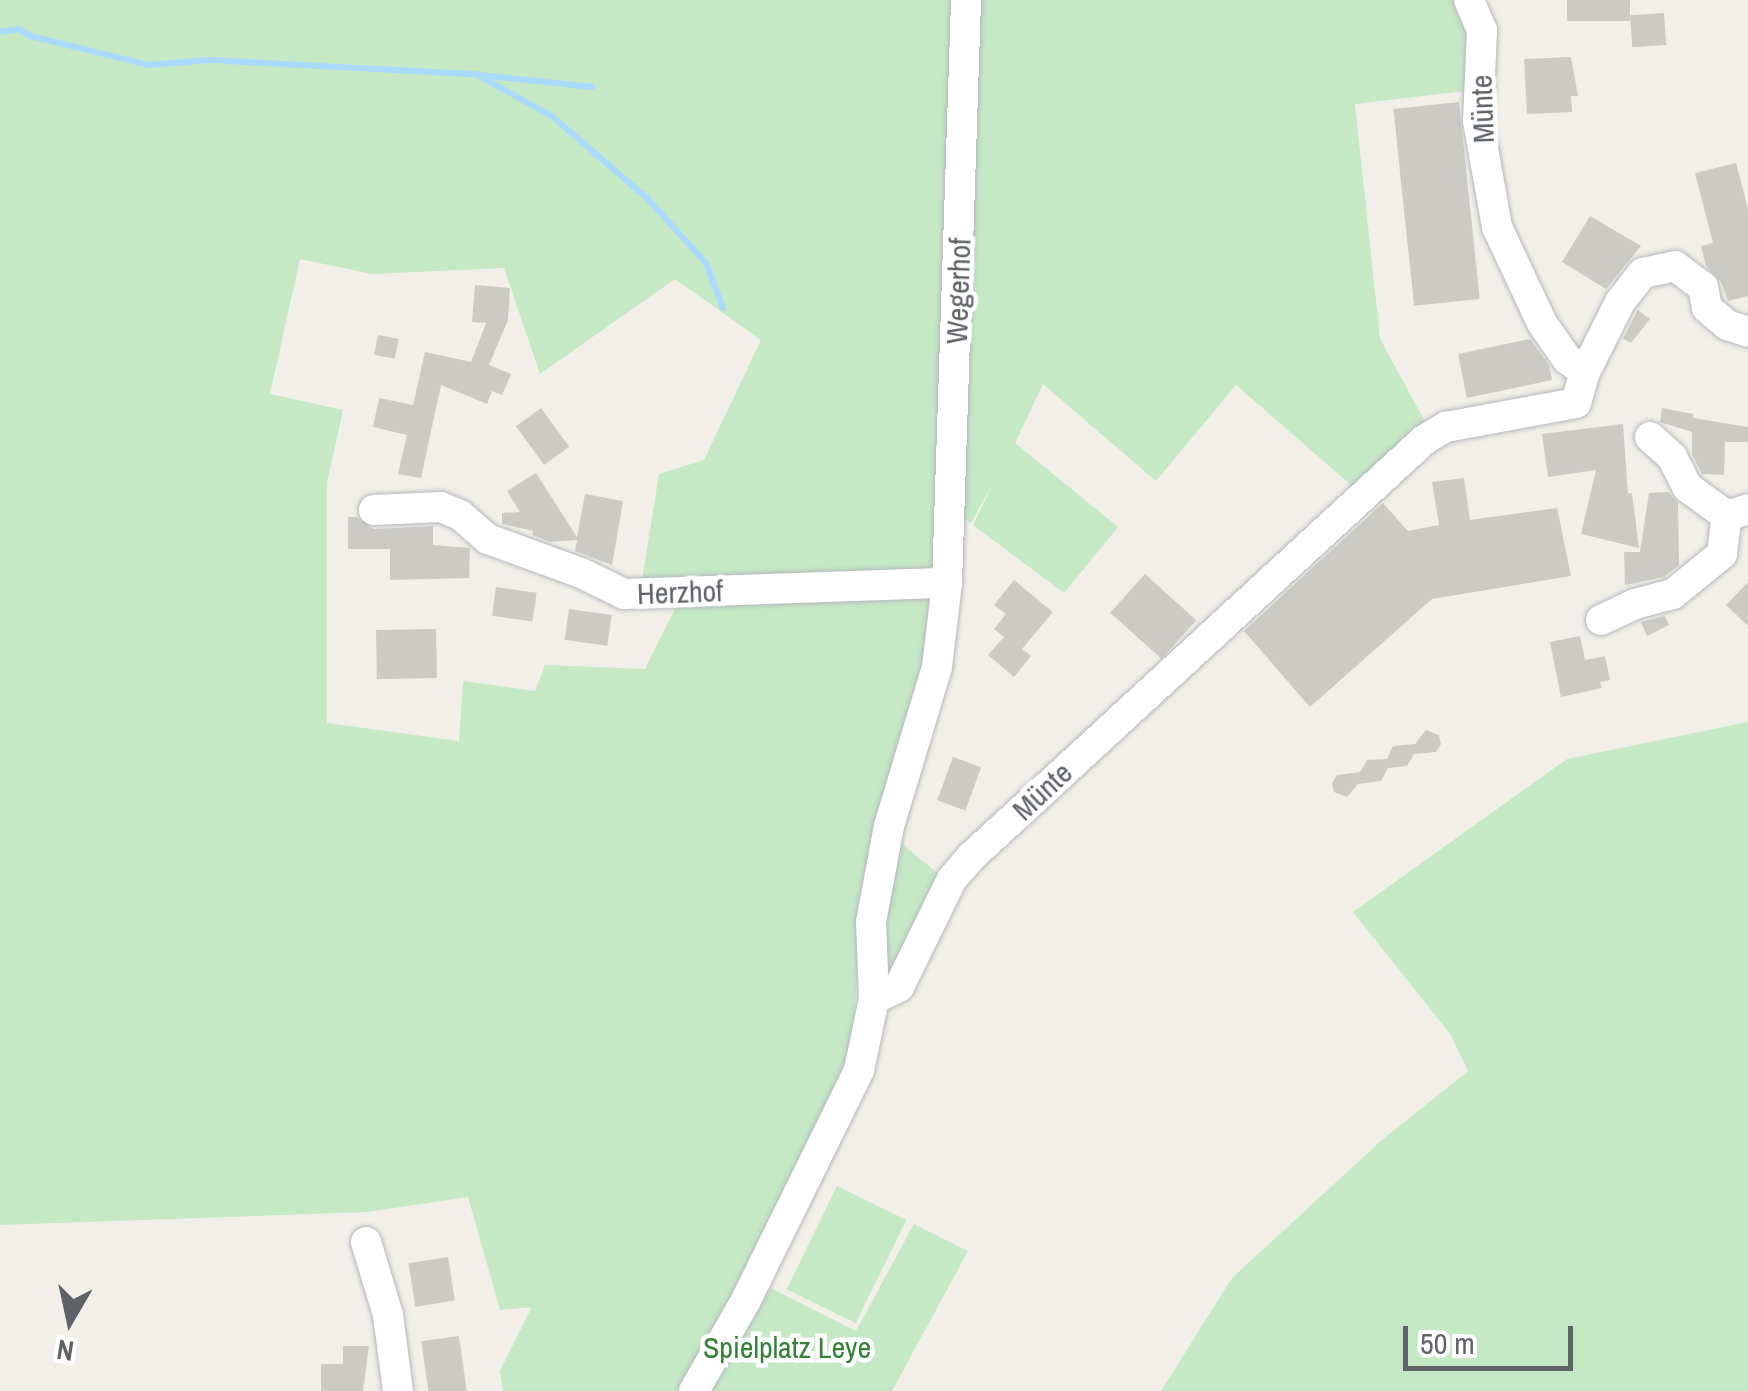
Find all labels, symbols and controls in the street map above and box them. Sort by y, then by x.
street label: Münte [1463,74,1501,144]
street label: Wegerhof [938,237,978,345]
street label: Herzhof [636,573,724,611]
street label: Münte [1005,755,1079,827]
north arrow [20,1271,120,1371]
scale bar [1408,1306,1578,1368]
text: 50 m [1420,1323,1475,1363]
park label: Spielplatz Leye [703,1329,871,1365]
text: N [54,1331,76,1371]

